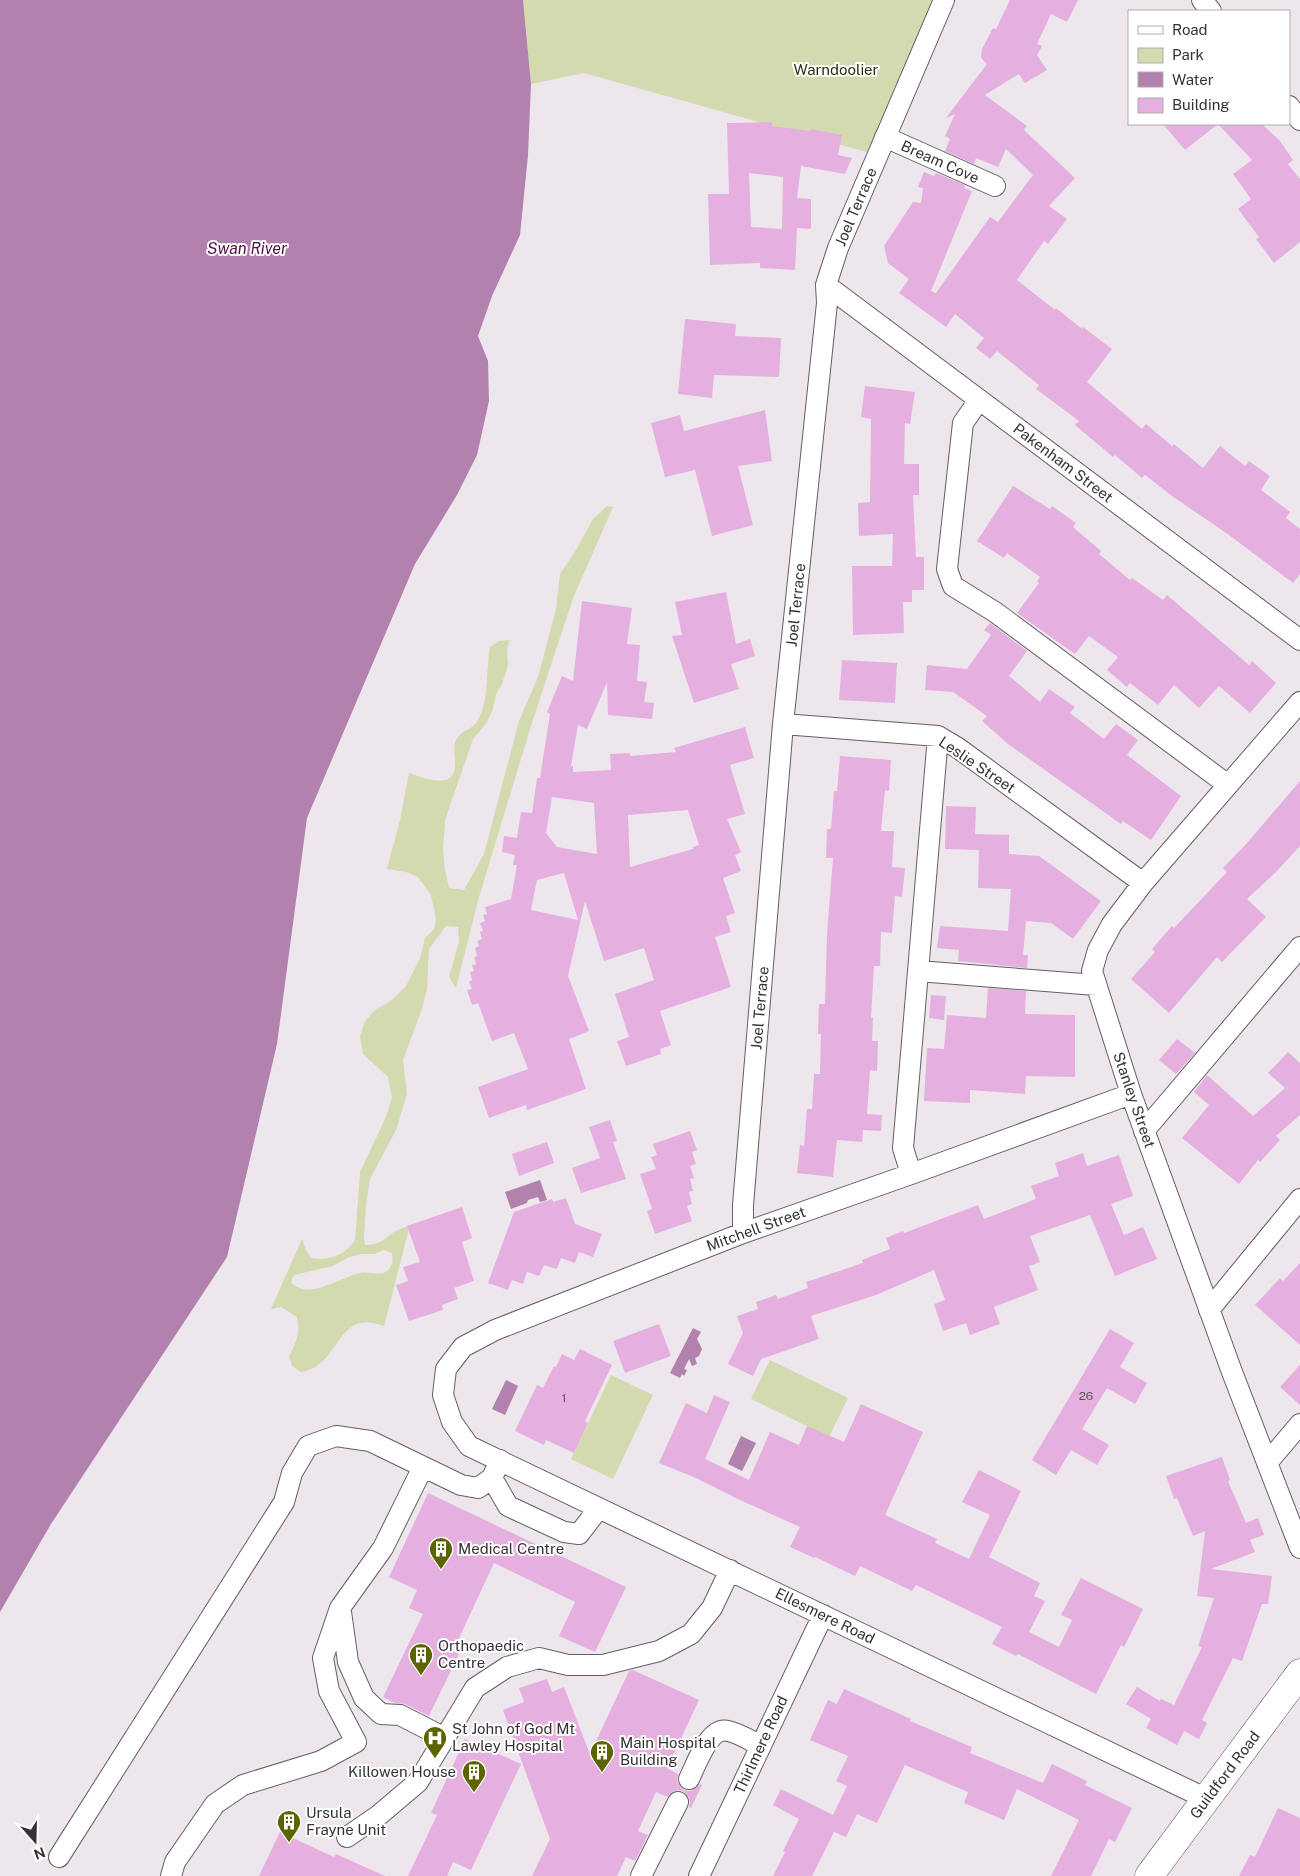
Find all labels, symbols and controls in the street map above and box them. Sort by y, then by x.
legend [1128,10,1290,125]
text: Road [1172,21,1208,38]
text: Park [1172,46,1204,63]
park label: Warndoolier [794,61,879,78]
text: Water [1172,71,1214,88]
text: Building [1172,96,1230,113]
street label: Bream Cove [899,137,982,186]
street label: Joel Terrace [831,165,880,249]
water label: Swan River [207,239,288,258]
street label: Pakenham Street [1010,420,1117,506]
street label: Joel Terrace [783,562,808,647]
street label: Leslie Street [936,733,1019,796]
street label: Joel Terrace [747,966,772,1050]
street label: Stanley Street [1110,1050,1159,1150]
street label: Mitchell Street [704,1203,808,1254]
house number: 26 [1079,1389,1093,1403]
house number: 1 [562,1391,566,1405]
building icon: Medical Centre [428,1536,454,1570]
place label: Medical Centre [458,1540,564,1557]
street label: Ellesmere Road [773,1584,878,1647]
place label: Orthopaedic Centre [438,1637,524,1671]
building icon: Orthopaedic Centre [408,1642,434,1676]
street label: Thirlmere Road [730,1693,791,1797]
place label: St John of God Mt Lawley Hospital [452,1720,575,1754]
hospital icon: St John of God Mt Lawley Hospital [422,1725,448,1759]
street label: Guildford Road [1186,1728,1263,1822]
place label: Main Hospital Building [620,1734,716,1768]
building icon: Main Hospital Building [589,1739,615,1773]
building icon: Killowen House [461,1759,487,1793]
place label: Killowen House [348,1763,456,1780]
place label: Ursula Frayne Unit [306,1804,386,1838]
building icon: Ursula Frayne Unit [276,1809,302,1843]
north arrow [10,1816,60,1866]
text: N [32,1844,47,1863]

